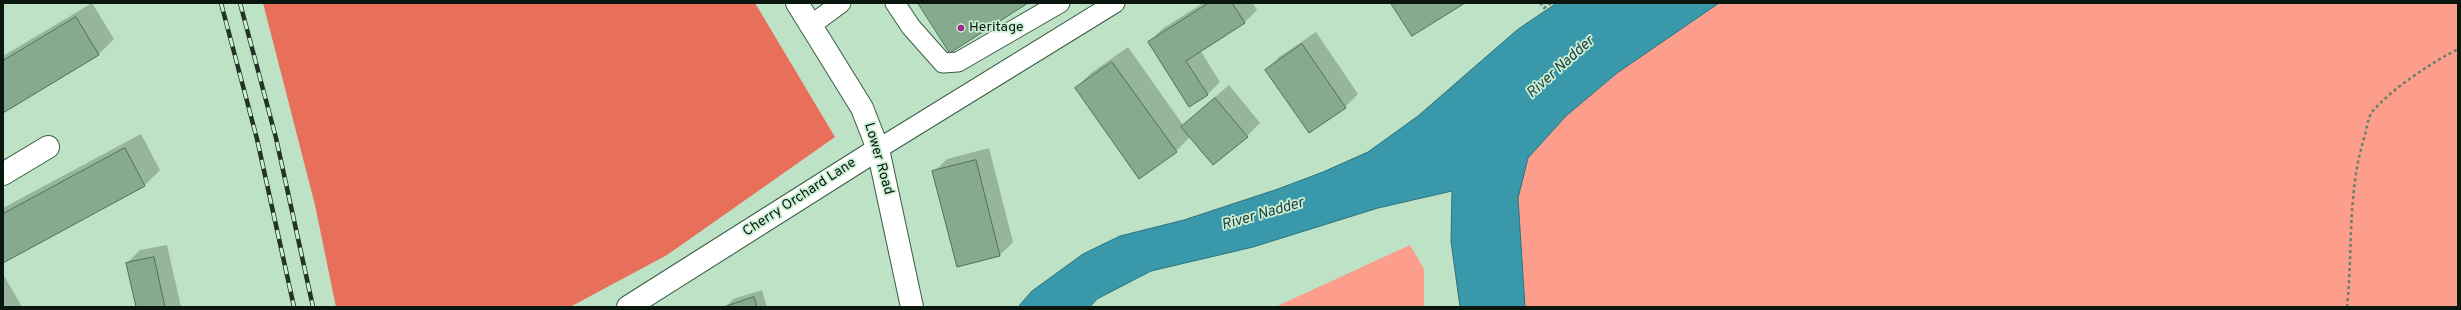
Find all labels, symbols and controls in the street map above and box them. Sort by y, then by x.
place label: Heritage [969,20,1024,36]
marker: Heritage [956,23,966,33]
water label: River Nadder [1523,33,1599,103]
street label: Lower Road [860,121,896,197]
street label: Cherry Orchard Lane [740,155,860,241]
water label: River Nadder [1220,195,1306,235]

